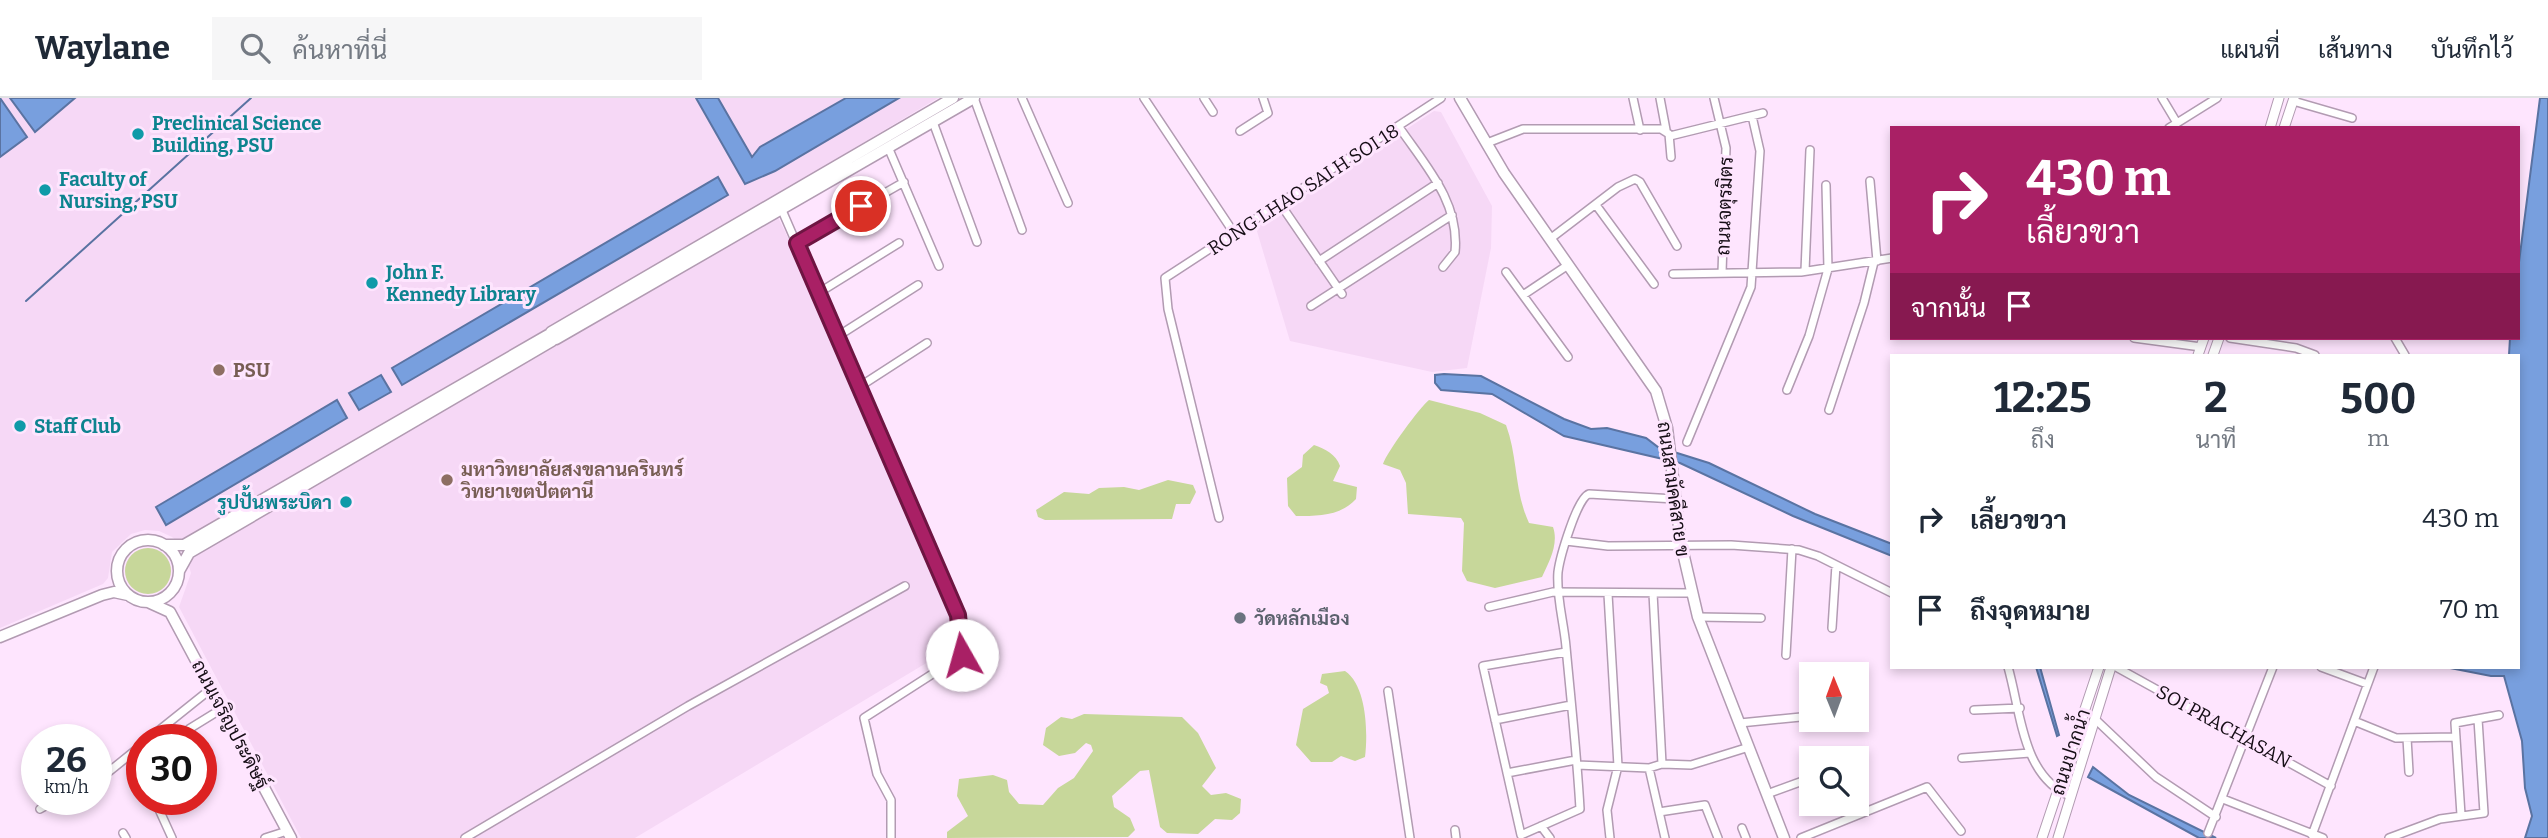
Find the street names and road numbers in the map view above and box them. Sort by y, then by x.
street label: RONG LHAO SAI H SOI 18 [1203,119,1403,260]
street label: ถนนจตุรมิตร [1711,156,1739,256]
street label: ถนนสามัคคีสาย ข [1653,420,1695,558]
street label: ถนนเจริญประดิษฐ์ [186,655,275,793]
street label: SOI PRACHASAN [2152,680,2295,773]
street label: ถนนปากน้ำ [2042,705,2095,798]

